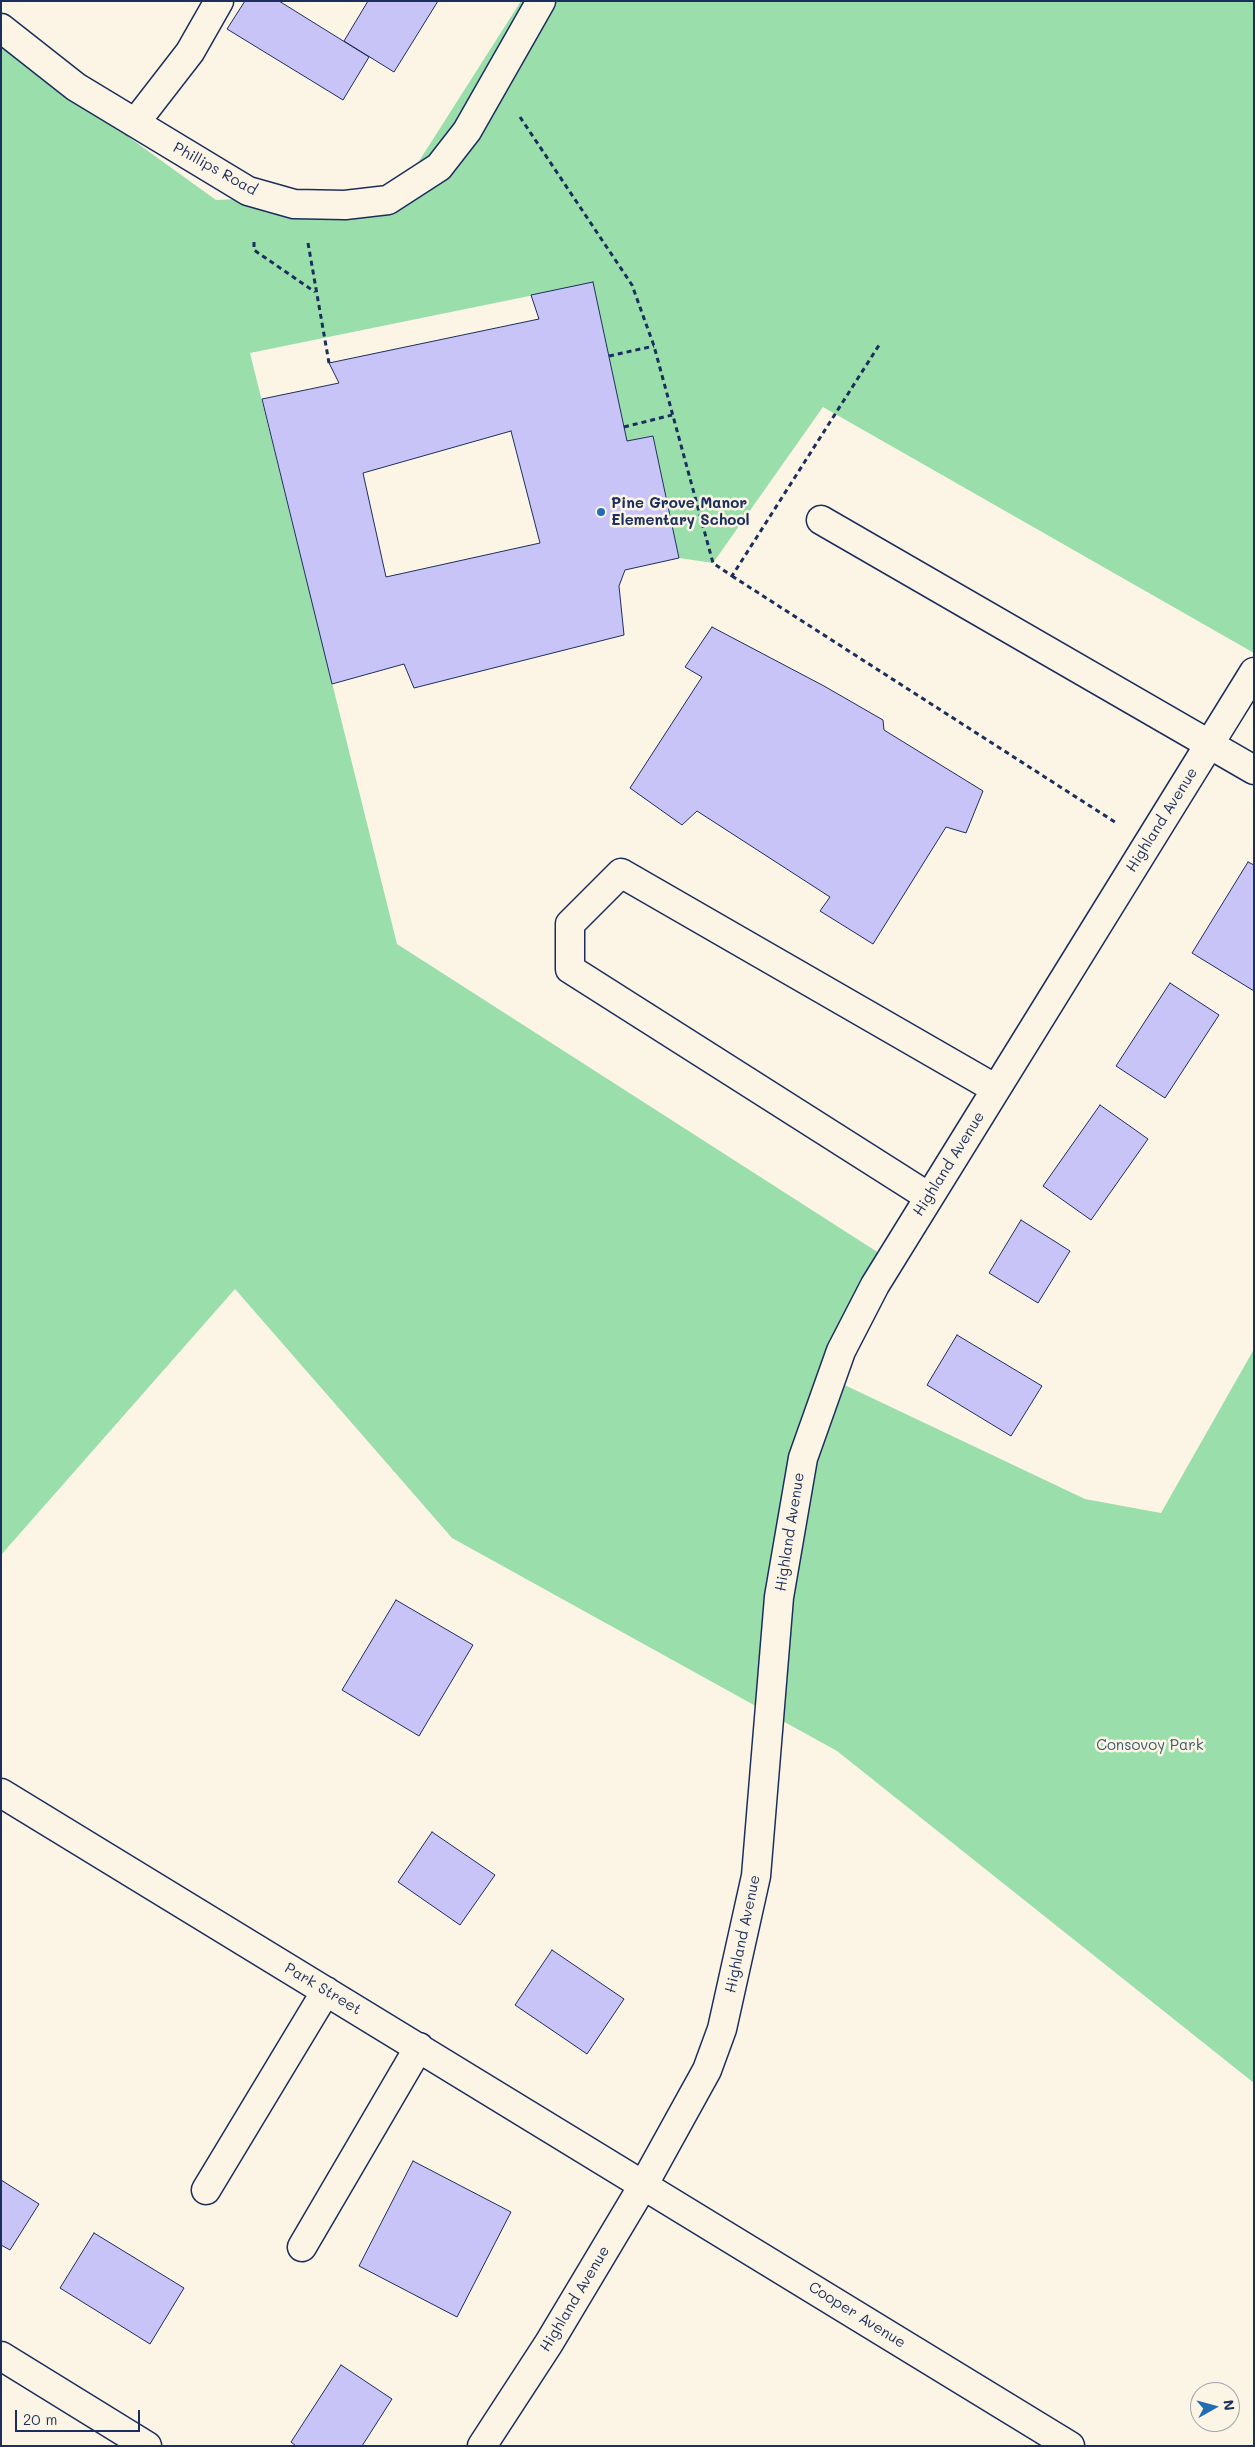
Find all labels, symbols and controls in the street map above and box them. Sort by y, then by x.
street label: Phillips Road [170,139,260,199]
place label: Pine Grove Manor Elementary School [611,494,750,529]
marker: Pine Grove Manor Elementary School [595,506,607,518]
street label: Highland Avenue [1123,764,1201,876]
street label: Highland Avenue [910,1108,988,1220]
street label: Highland Avenue [772,1471,808,1593]
park label: Consovoy Park [1096,1736,1204,1754]
street label: Highland Avenue [722,1873,764,1995]
street label: Park Street [281,1959,365,2019]
street label: Highland Avenue [536,2243,614,2355]
street label: Cooper Avenue [805,2278,909,2352]
north arrow [1190,2382,1240,2432]
text: N [1219,2399,1239,2412]
scale bar [18,2400,142,2432]
text: 20 m [23,2409,57,2429]

